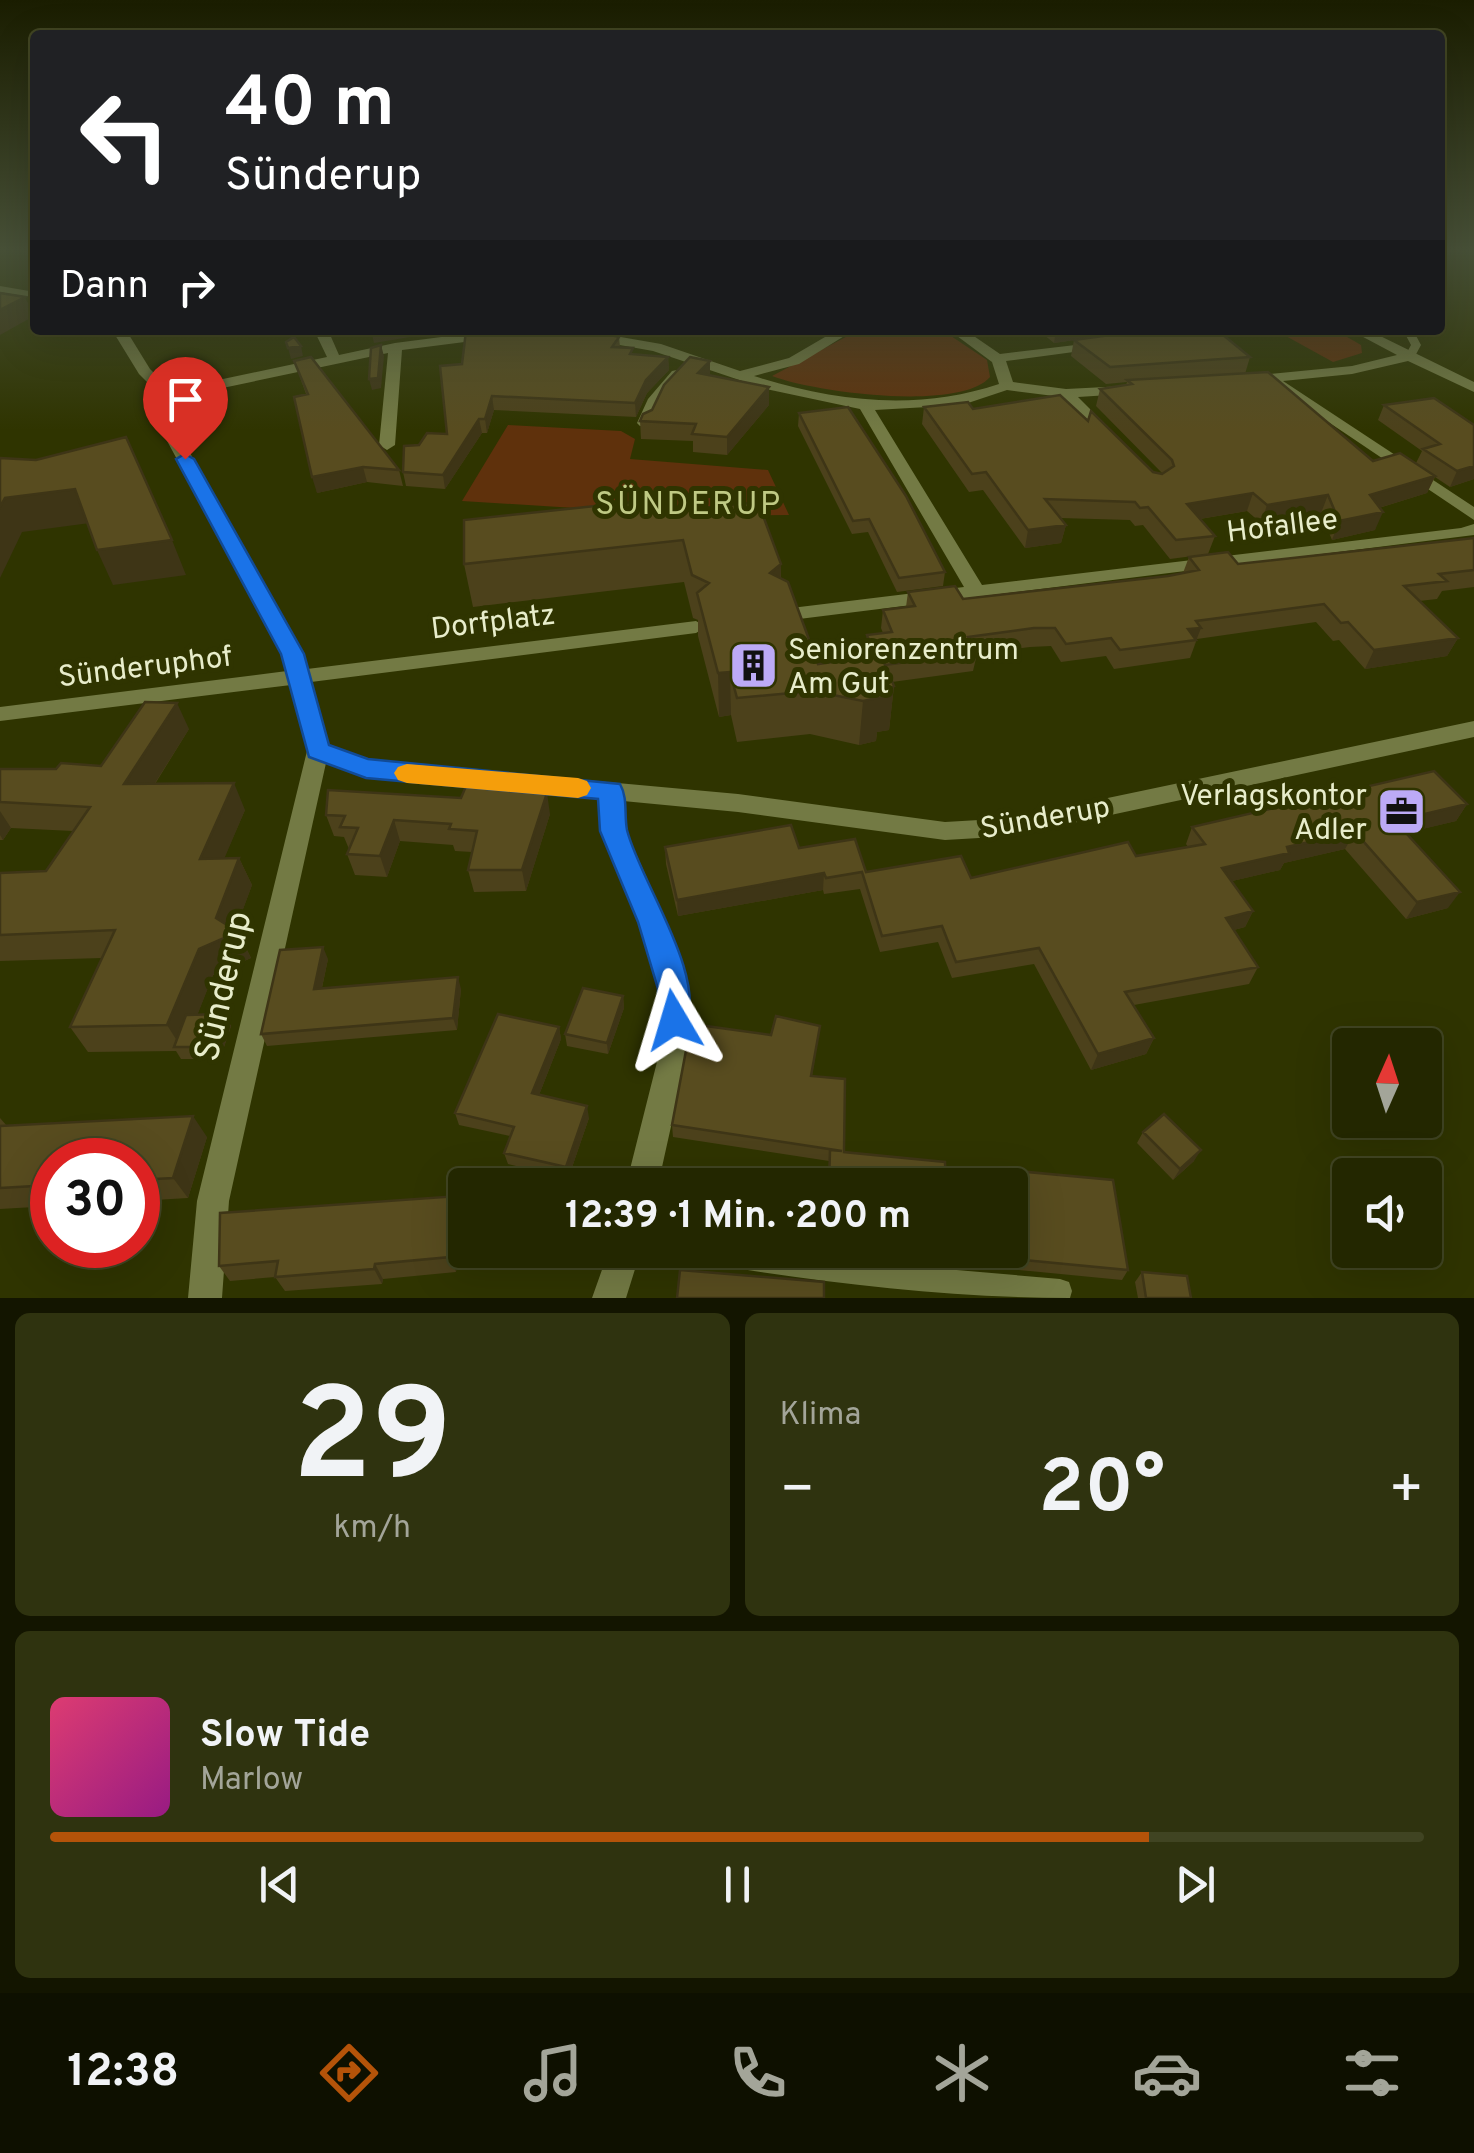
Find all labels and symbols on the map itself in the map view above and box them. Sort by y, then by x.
pin [143,357,228,460]
district label: SÜNDERUP [595,484,783,526]
street label: Hofallee [1225,502,1340,553]
street label: Dorfplatz [429,598,558,649]
place label: Seniorenzentrum Am Gut [788,633,1019,704]
street label: Sünderuphof [56,639,234,697]
building icon: Seniorenzentrum Am Gut [727,640,779,692]
place label: Verlagskontor Adler [1180,779,1367,850]
office icon: Verlagskontor Adler [1376,786,1428,838]
street label: Sünderup [978,790,1113,849]
street label: Sünderup [186,907,264,1066]
position arrow [622,968,726,1072]
north arrow [1332,1028,1442,1138]
speed limit sign: 30 [30,1138,160,1268]

